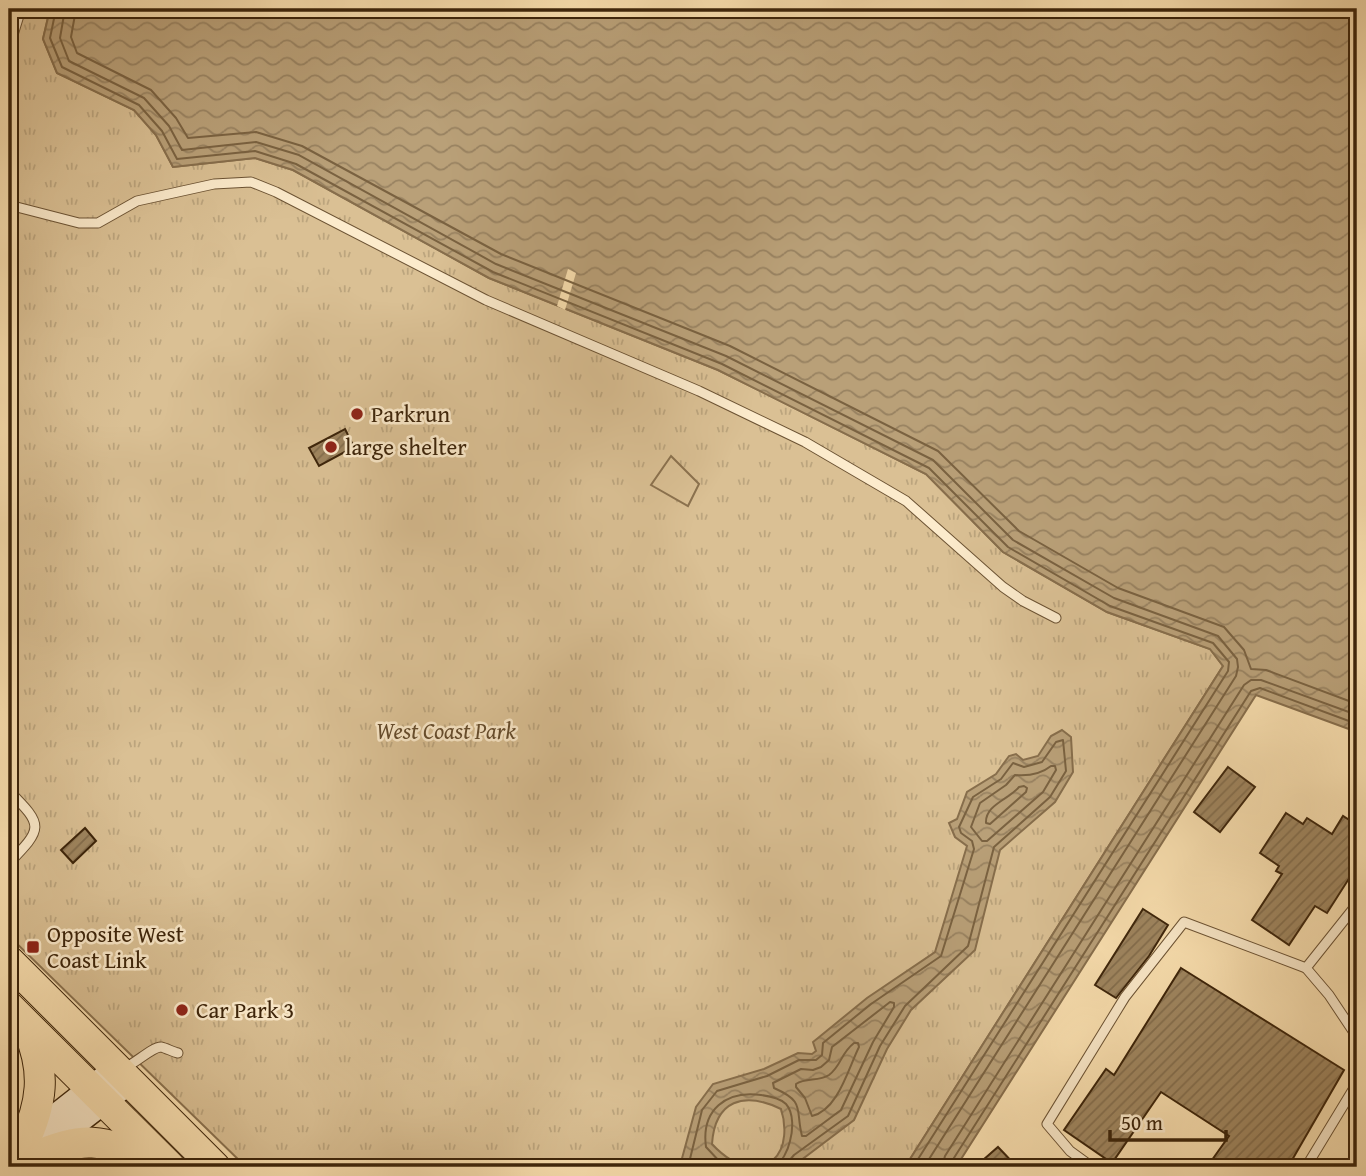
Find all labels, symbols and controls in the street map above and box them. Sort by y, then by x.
place label: Parkrun [371,397,450,430]
marker: Parkrun [349,406,365,422]
place label: large shelter [345,430,467,463]
marker: large shelter [323,439,339,455]
park label: West Coast Park [376,714,516,747]
place label: Opposite West Coast Link [47,917,184,976]
marker: Opposite West Coast Link [25,939,41,955]
place label: Car Park 3 [196,993,294,1026]
marker: Car Park 3 [174,1002,190,1018]
scale bar [1110,1099,1226,1143]
text: 50 m [1121,1107,1163,1138]

